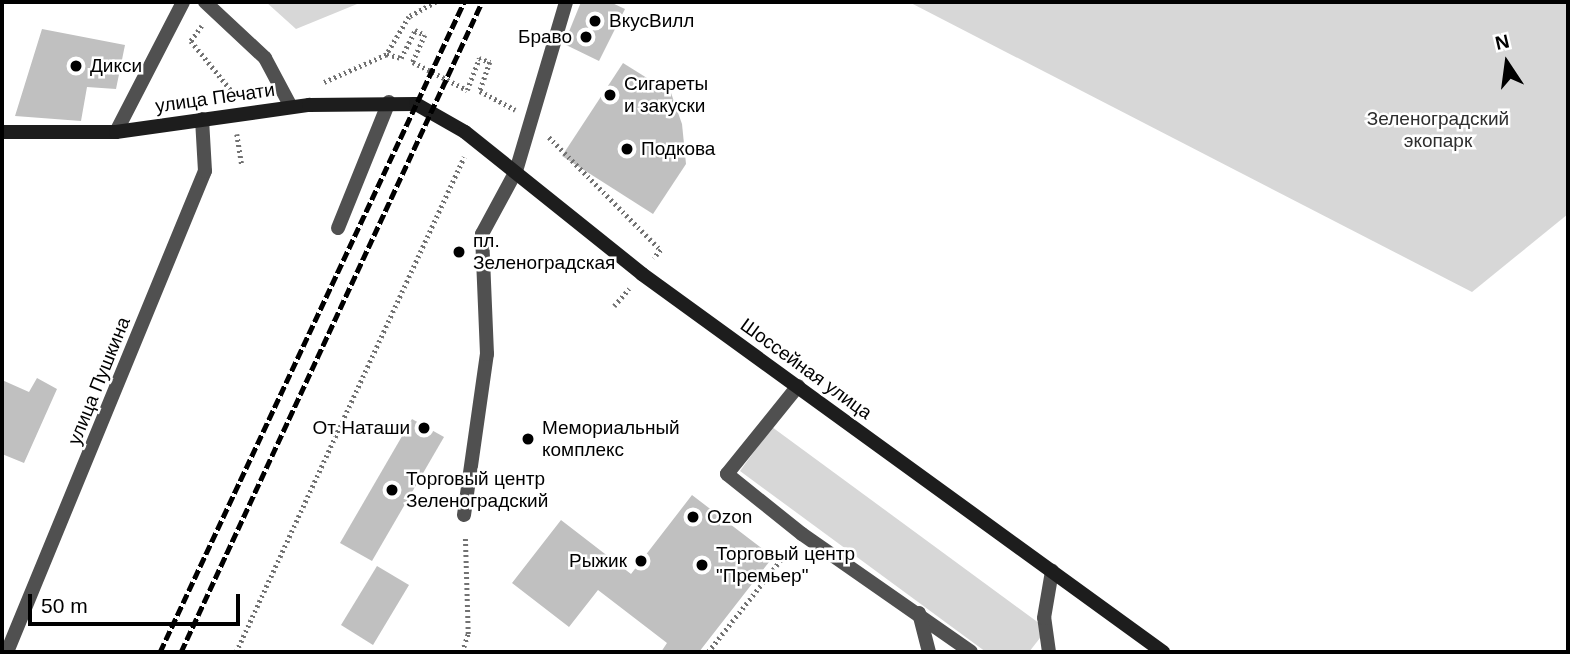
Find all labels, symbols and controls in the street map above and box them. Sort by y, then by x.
place label: ВкусВилл [609,10,694,32]
marker: ВкусВилл [587,13,603,29]
place label: Браво [518,26,572,48]
north arrow [1472,28,1542,98]
marker: Браво [578,29,594,45]
text: N [1493,30,1511,54]
place label: Дикси [90,55,142,77]
marker: Дикси [68,58,84,74]
place label: Сигареты и закуски [624,73,708,117]
street label: улица Печати [154,78,276,118]
marker: Сигареты и закуски [602,87,618,103]
park label: Зеленоградский экопарк [1367,108,1509,152]
place label: Подкова [641,138,715,160]
marker: Подкова [619,141,635,157]
place label: пл. Зеленоградская [473,230,615,274]
marker: пл. Зеленоградская [451,244,467,260]
street label: улица Пушкина [63,314,135,448]
street label: Шоссейная улица [736,314,876,424]
place label: От Наташи [312,417,410,439]
place label: Мемориальный комплекс [542,417,680,461]
marker: От Наташи [416,420,432,436]
marker: Мемориальный комплекс [520,431,536,447]
place label: Торговый центр Зеленоградский [406,468,548,512]
marker: Торговый центр Зеленоградский [384,482,400,498]
place label: Ozon [707,506,752,528]
marker: Ozon [685,509,701,525]
place label: Торговый центр "Премьер" [716,543,855,587]
place label: Рыжик [569,550,627,572]
marker: Рыжик [633,553,649,569]
marker: Торговый центр "Премьер" [694,557,710,573]
scale bar [32,580,243,624]
text: 50 m [41,594,88,617]

